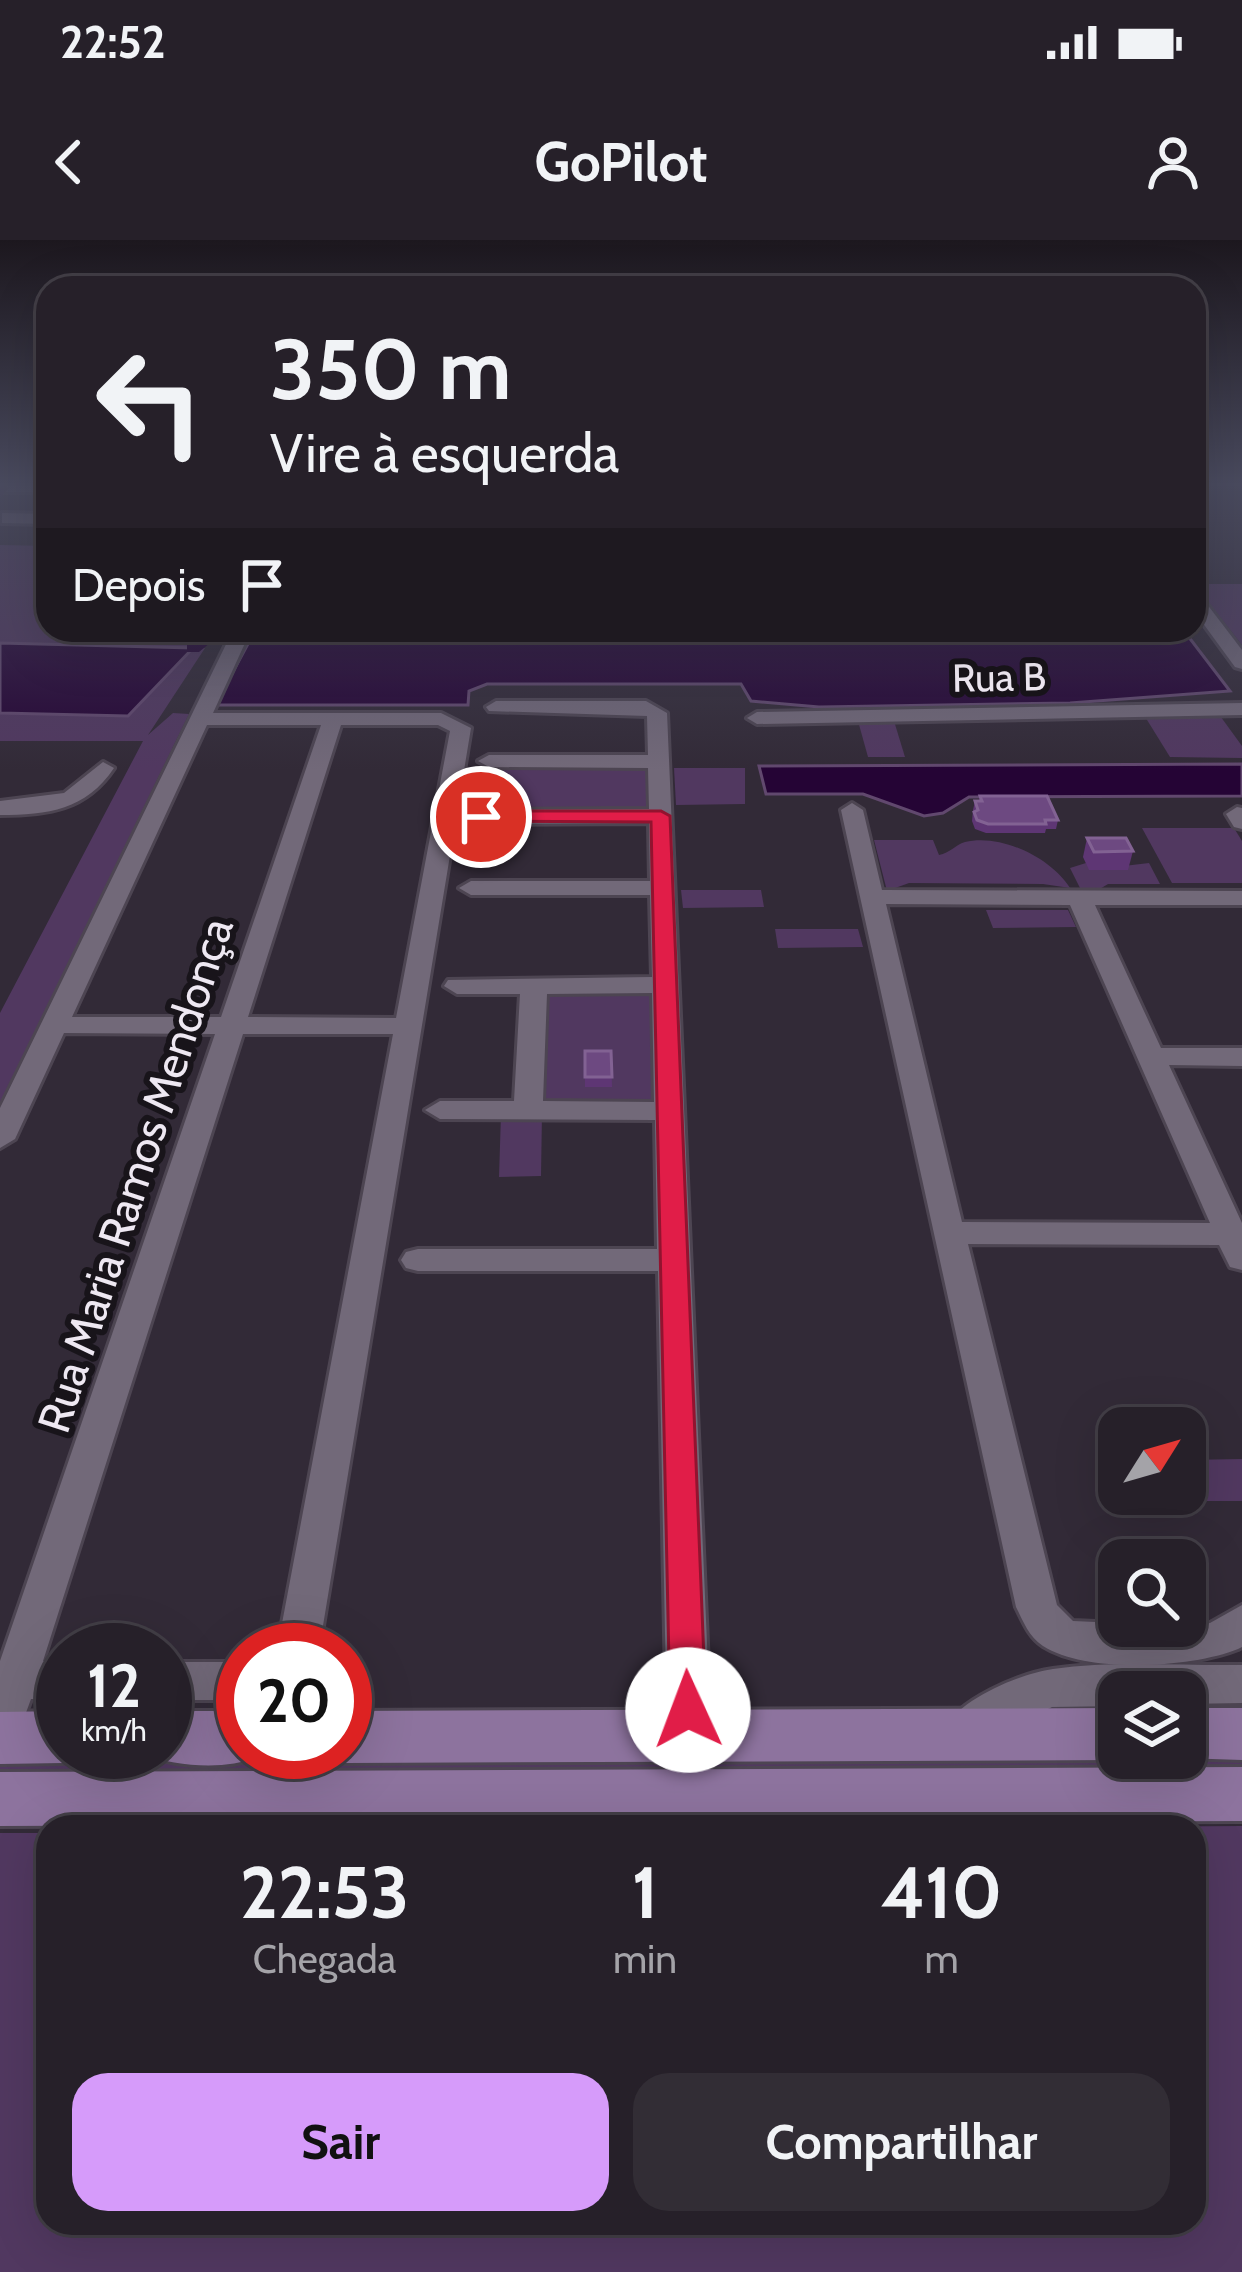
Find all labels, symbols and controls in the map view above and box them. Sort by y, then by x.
text: 22:52 [60,15,166,69]
icon: back [36,129,102,195]
text: GoPilot [534,129,708,195]
icon: person [1140,129,1206,195]
text: 350 m [270,318,512,420]
icon: left [72,324,228,480]
text: Vire à esquerda [270,420,619,486]
icon: arrive [229,552,295,618]
text: Depois [72,558,205,612]
street label: Rua B [951,652,1047,702]
pin [430,766,532,868]
icon: arrive [448,784,514,850]
street label: Rua Maria Ramos Mendonça [26,911,244,1439]
north arrow [1098,1407,1206,1515]
map controls [1098,1407,1206,1779]
button: search [1098,1539,1206,1647]
speed limit sign: 20 [216,1623,372,1779]
position arrow [625,1647,751,1773]
text: 12 [87,1649,141,1722]
button: layers [1098,1671,1206,1779]
text: km/h [81,1712,147,1749]
text: 22:53 [240,1849,409,1936]
text: 1 [632,1849,658,1936]
text: 410 [881,1849,1002,1936]
text: Chegada [253,1935,396,1983]
text: min [613,1935,677,1983]
text: m [924,1935,959,1983]
button: Sair [72,2073,609,2211]
button: Compartilhar [633,2073,1170,2211]

